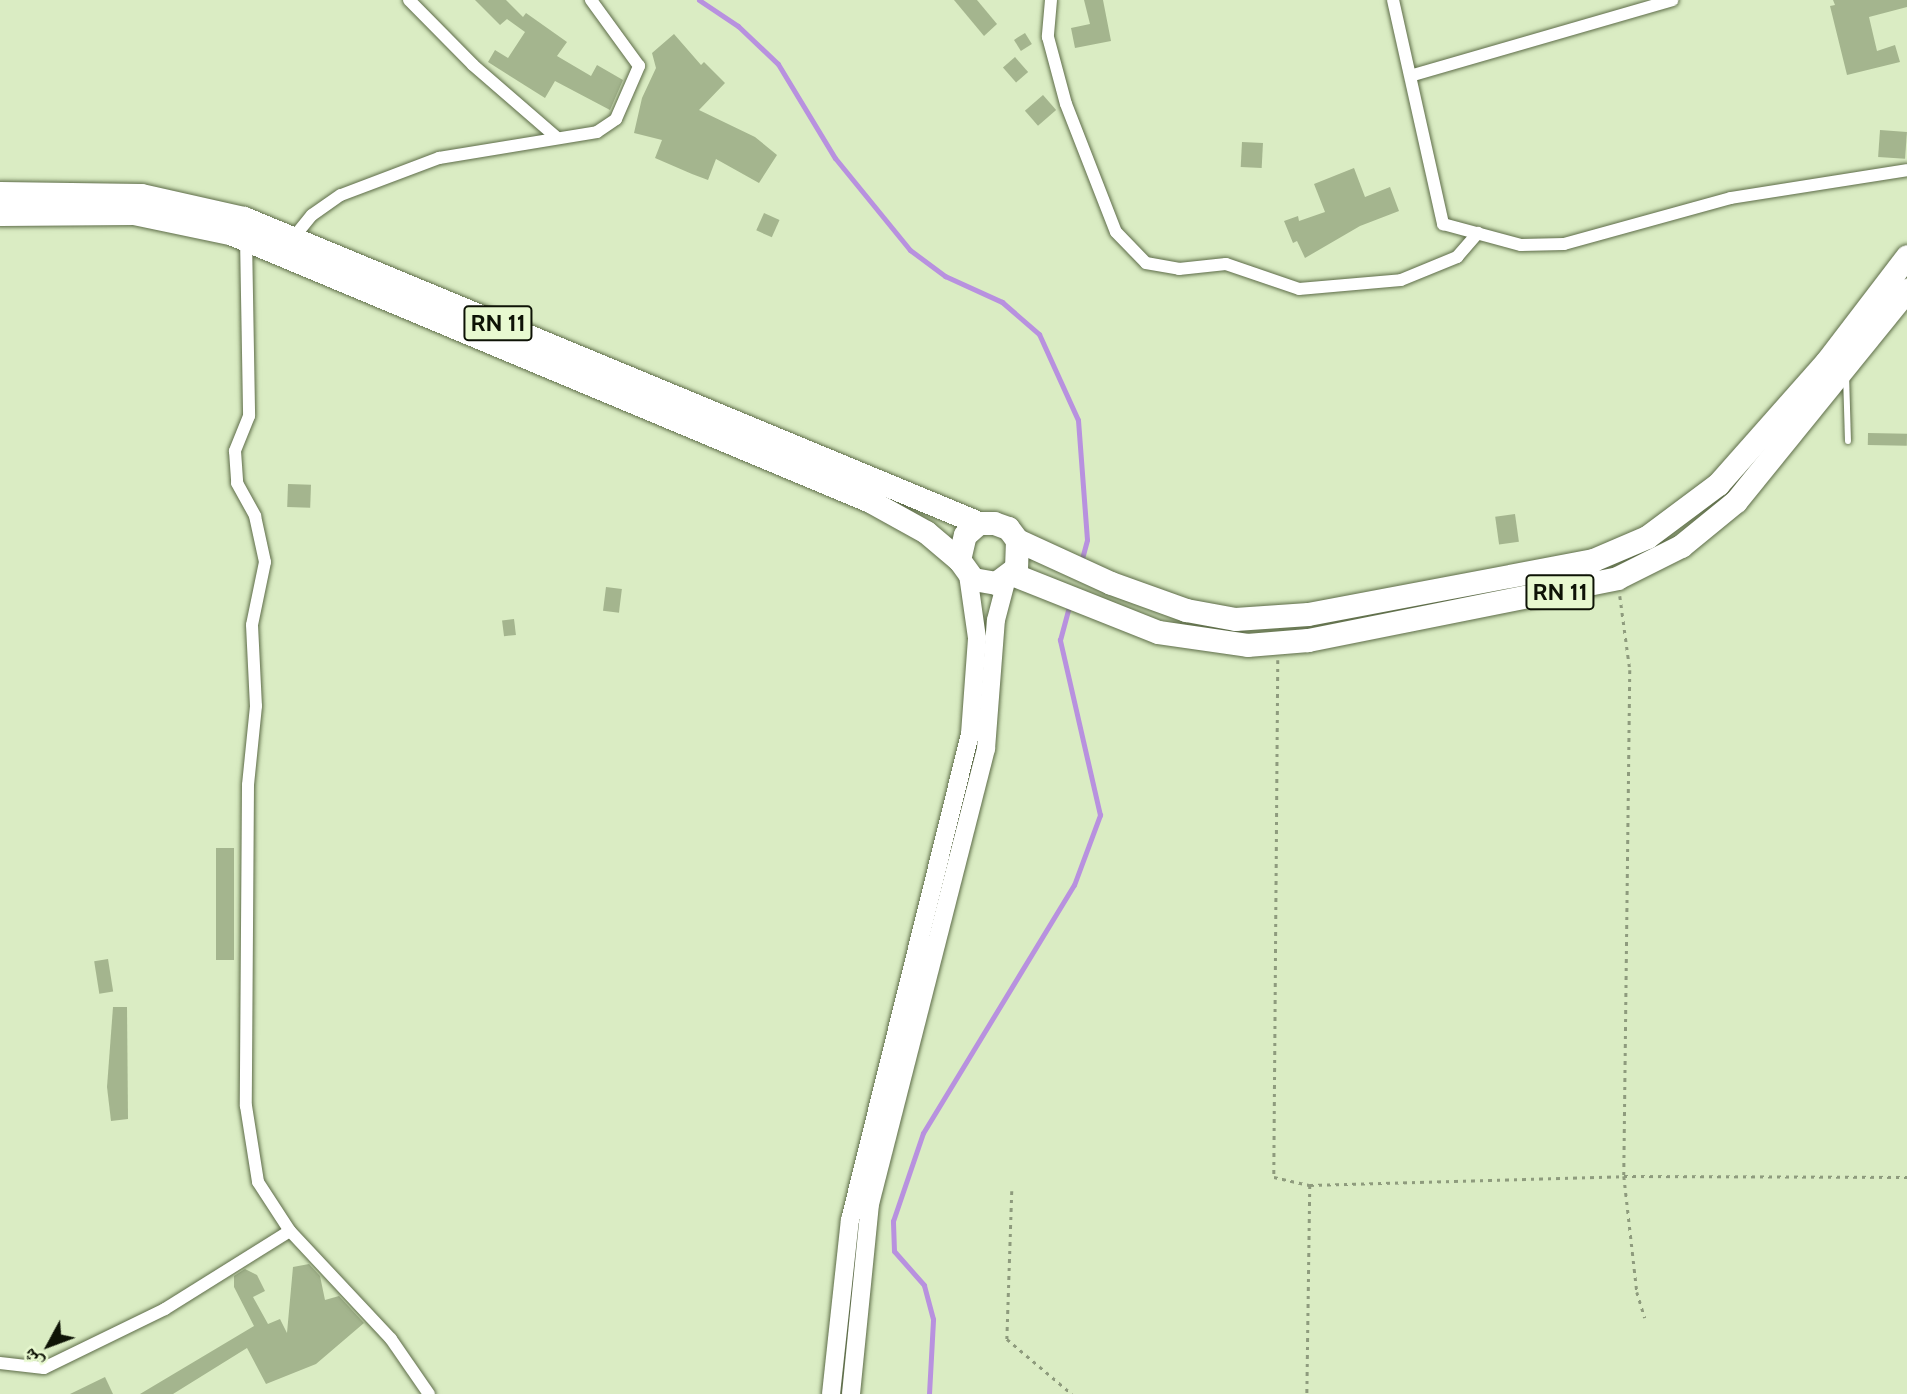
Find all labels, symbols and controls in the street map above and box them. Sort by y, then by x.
road number: RN 11 [463,302,533,344]
road number: RN 11 [1525,572,1595,612]
north arrow [14,1310,84,1380]
text: ش [17,1344,48,1374]

